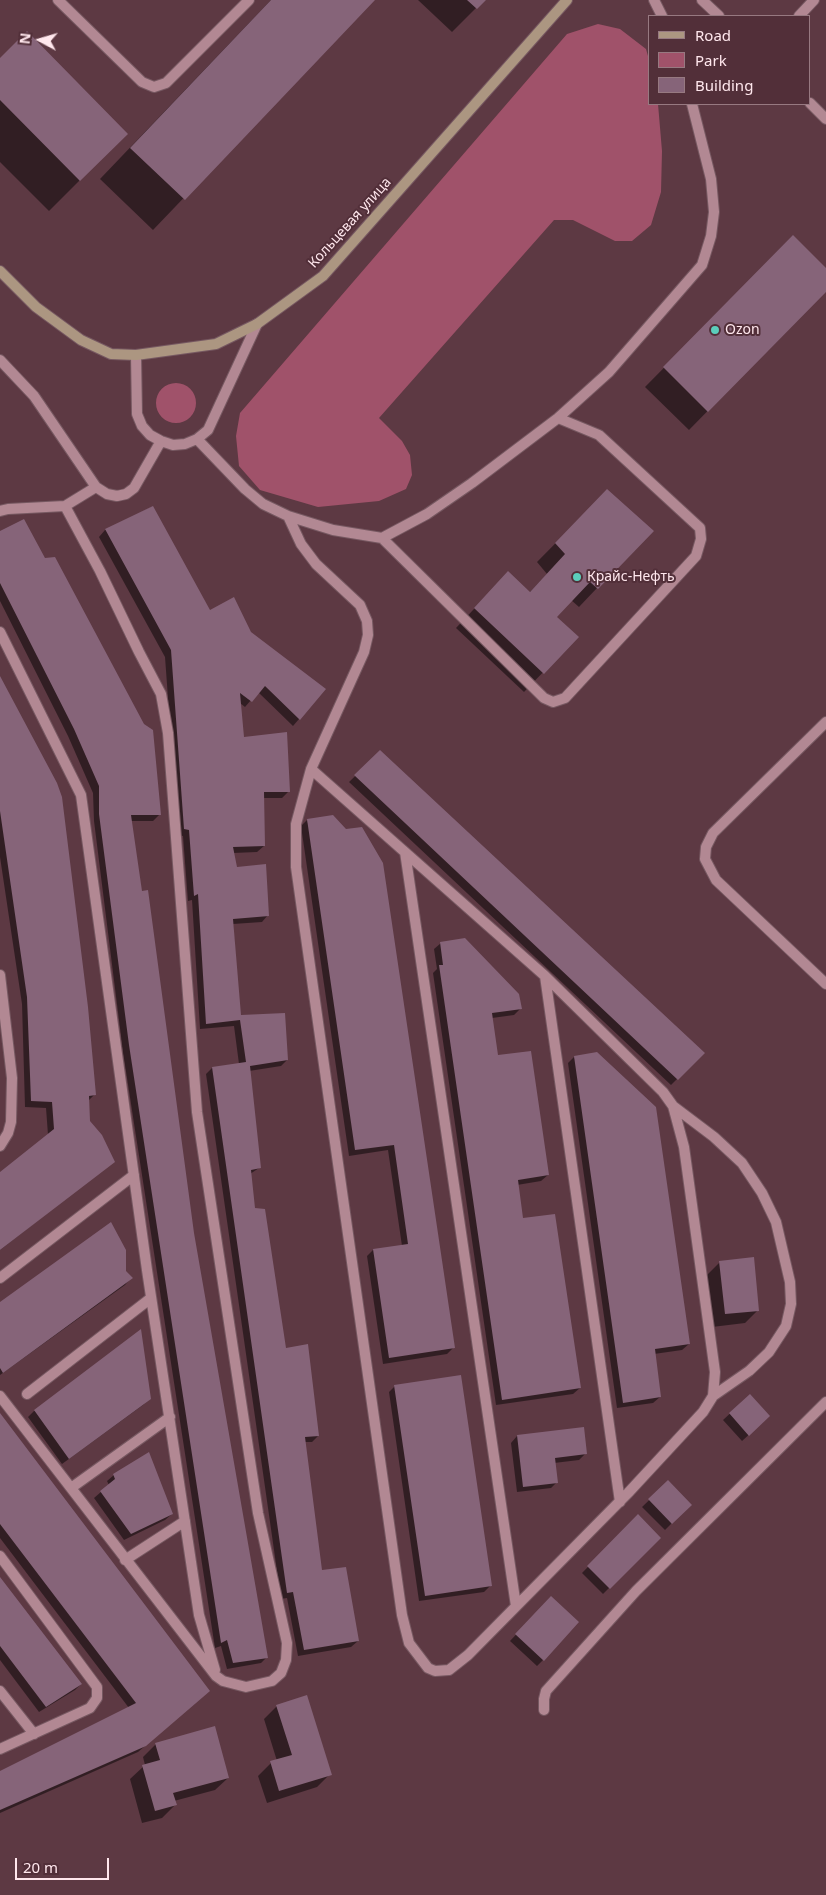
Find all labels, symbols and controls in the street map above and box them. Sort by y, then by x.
north arrow [15,15,65,65]
legend [648,15,811,105]
text: Road [695,25,731,45]
text: N [15,32,35,45]
text: Park [695,50,727,70]
text: Building [695,75,753,95]
street label: Кольцевая улица [305,174,395,272]
place label: Ozon [725,322,760,338]
marker: Ozon [709,324,721,336]
place label: Крайс-Нефть [587,569,675,585]
marker: Крайс-Нефть [571,571,583,583]
scale bar [18,1848,111,1880]
text: 20 m [23,1857,58,1877]

